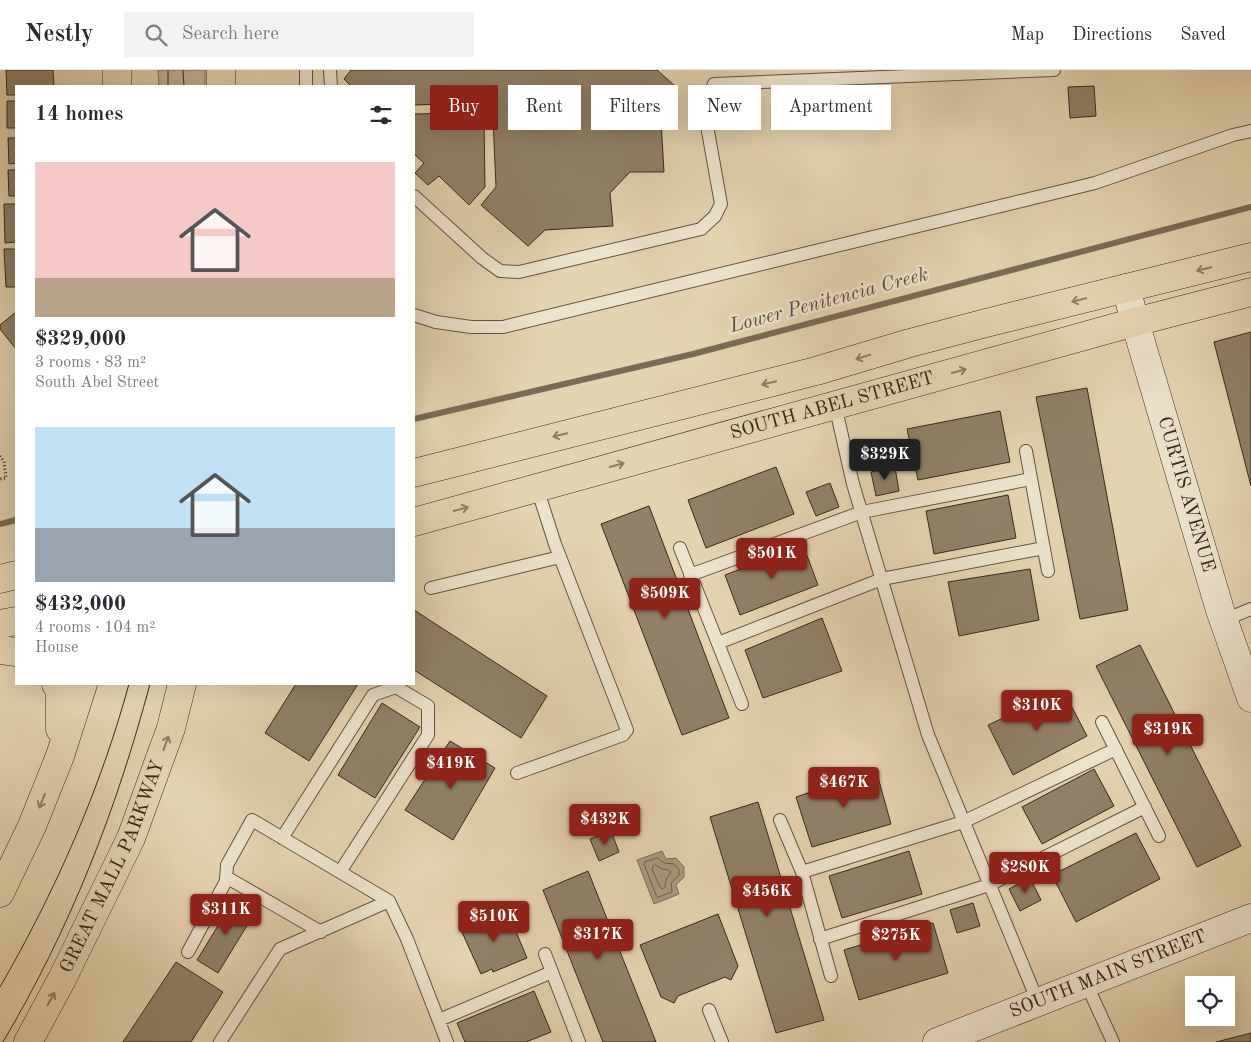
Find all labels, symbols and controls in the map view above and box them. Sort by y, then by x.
search box [124,12,474,57]
icon: search [142,21,170,49]
text: Nestly [25,23,94,47]
text: Search here [182,25,279,44]
text: Map [1011,26,1044,44]
text: Directions [1072,26,1152,44]
text: Saved [1180,26,1226,44]
chip: Buy [430,85,498,130]
chip: Rent [508,85,581,130]
chip: Filters [591,85,678,130]
chip: New [688,85,761,130]
chip: Apartment [771,85,891,130]
icon: filters [367,101,395,129]
text: 14 homes [35,104,123,125]
icon: home [170,195,260,285]
water label: Lower Penitencia Creek [727,265,931,337]
one-way arrow [1196,265,1212,274]
one-way arrow [1071,296,1087,305]
text: $329,000 [35,329,126,350]
one-way arrow [856,353,872,363]
text: 3 rooms · 83 m² [35,355,146,371]
one-way arrow [951,365,967,375]
street label: SOUTH ABEL STREET [728,369,936,443]
text: South Abel Street [35,375,159,391]
one-way arrow [761,379,777,388]
street label: CURTIS AVENUE [1154,415,1218,574]
one-way arrow [553,431,569,441]
pin: $329K [850,438,920,481]
text: $329K [860,447,910,463]
icon: home [170,460,260,550]
one-way arrow [609,460,625,470]
one-way arrow [452,504,468,513]
pin: $501K [737,538,807,580]
text: $501K [747,546,797,562]
pin: $509K [630,578,700,620]
text: $509K [640,586,690,602]
text: $432,000 [35,594,126,615]
text: 4 rooms · 104 m² [35,620,155,636]
text: House [35,640,78,656]
pin: $310K [1002,690,1072,732]
text: $310K [1012,698,1062,714]
pin: $319K [1133,714,1203,756]
text: $319K [1143,722,1193,738]
one-way arrow [162,735,171,751]
pin: $419K [416,748,486,790]
text: $419K [426,756,476,772]
street label: GREAT MALL PARKWAY [57,758,168,976]
pin: $467K [809,766,879,809]
text: $467K [819,775,869,791]
one-way arrow [36,793,46,808]
pin: $432K [570,804,640,846]
text: $432K [580,812,630,828]
pin: $280K [990,852,1060,894]
text: $280K [1000,860,1050,876]
pin: $456K [732,876,802,918]
text: $456K [742,884,792,900]
pin: $311K [191,894,261,936]
pin: $510K [459,900,529,943]
text: $311K [201,902,251,918]
text: $510K [469,909,519,925]
pin: $317K [563,918,633,961]
pin: $275K [861,920,931,962]
text: $317K [573,927,623,943]
street label: SOUTH MAIN STREET [1007,927,1209,1022]
text: $275K [871,928,921,944]
map controls [1185,976,1235,1026]
button: locate [1185,976,1235,1026]
one-way arrow [46,992,56,1007]

